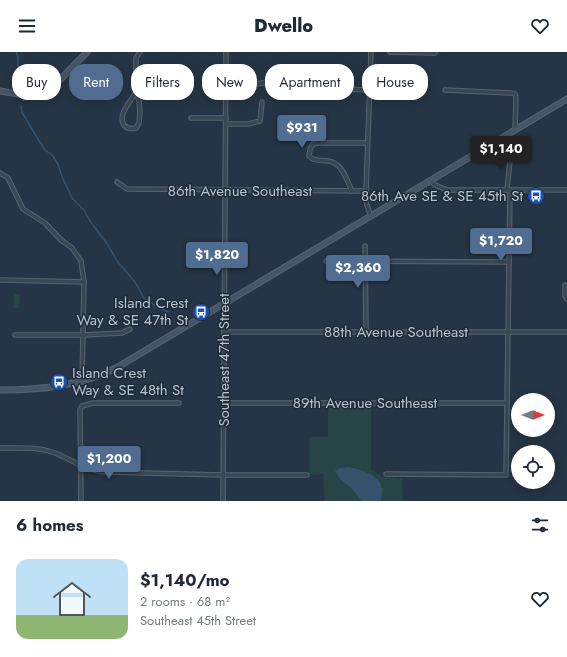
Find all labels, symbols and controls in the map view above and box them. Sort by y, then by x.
text: Dwello [254,13,313,39]
icon: menu [16,15,38,37]
icon: heart [529,15,551,37]
chip: Buy [12,64,61,100]
chip: Rent [69,64,123,100]
chip: Filters [131,64,194,100]
chip: New [202,64,257,100]
chip: Apartment [265,64,354,100]
chip: House [362,64,428,100]
pin: $931 [278,115,326,149]
text: $931 [286,118,318,137]
pin: $1,140 [468,136,534,170]
text: $1,140 [479,139,523,158]
street label: 86th Avenue Southeast [168,180,313,202]
place label: 86th Ave SE & SE 45th St [361,185,523,207]
bus stop icon: 86th Ave SE & SE 45th St [526,186,546,206]
pin: $1,720 [468,228,534,262]
text: $1,720 [479,231,523,250]
pin: $1,820 [184,242,250,276]
text: $1,820 [195,245,239,264]
pin: $2,360 [325,255,391,289]
text: $2,360 [335,258,381,277]
place label: Island Crest Way & SE 47th St [76,292,188,331]
street label: Southeast 47th Street [213,293,235,427]
bus stop icon: Island Crest Way & SE 47th St [191,302,211,322]
street label: 88th Avenue Southeast [324,321,468,343]
place label: Island Crest Way & SE 48th St [72,362,184,401]
bus stop icon: Island Crest Way & SE 48th St [49,372,69,392]
street label: 89th Avenue Southeast [293,392,438,414]
north arrow [511,393,555,437]
map controls [511,393,555,489]
button: locate [511,445,555,489]
pin: $1,200 [76,446,142,480]
text: $1,200 [87,449,131,468]
text: 6 homes [16,513,84,537]
icon: filters [529,514,551,536]
text: $1,140/mo [140,568,230,592]
icon: home [48,575,96,623]
icon: heart [529,588,551,610]
text: 2 rooms · 68 m² [140,592,230,611]
text: Southeast 45th Street [140,611,256,630]

